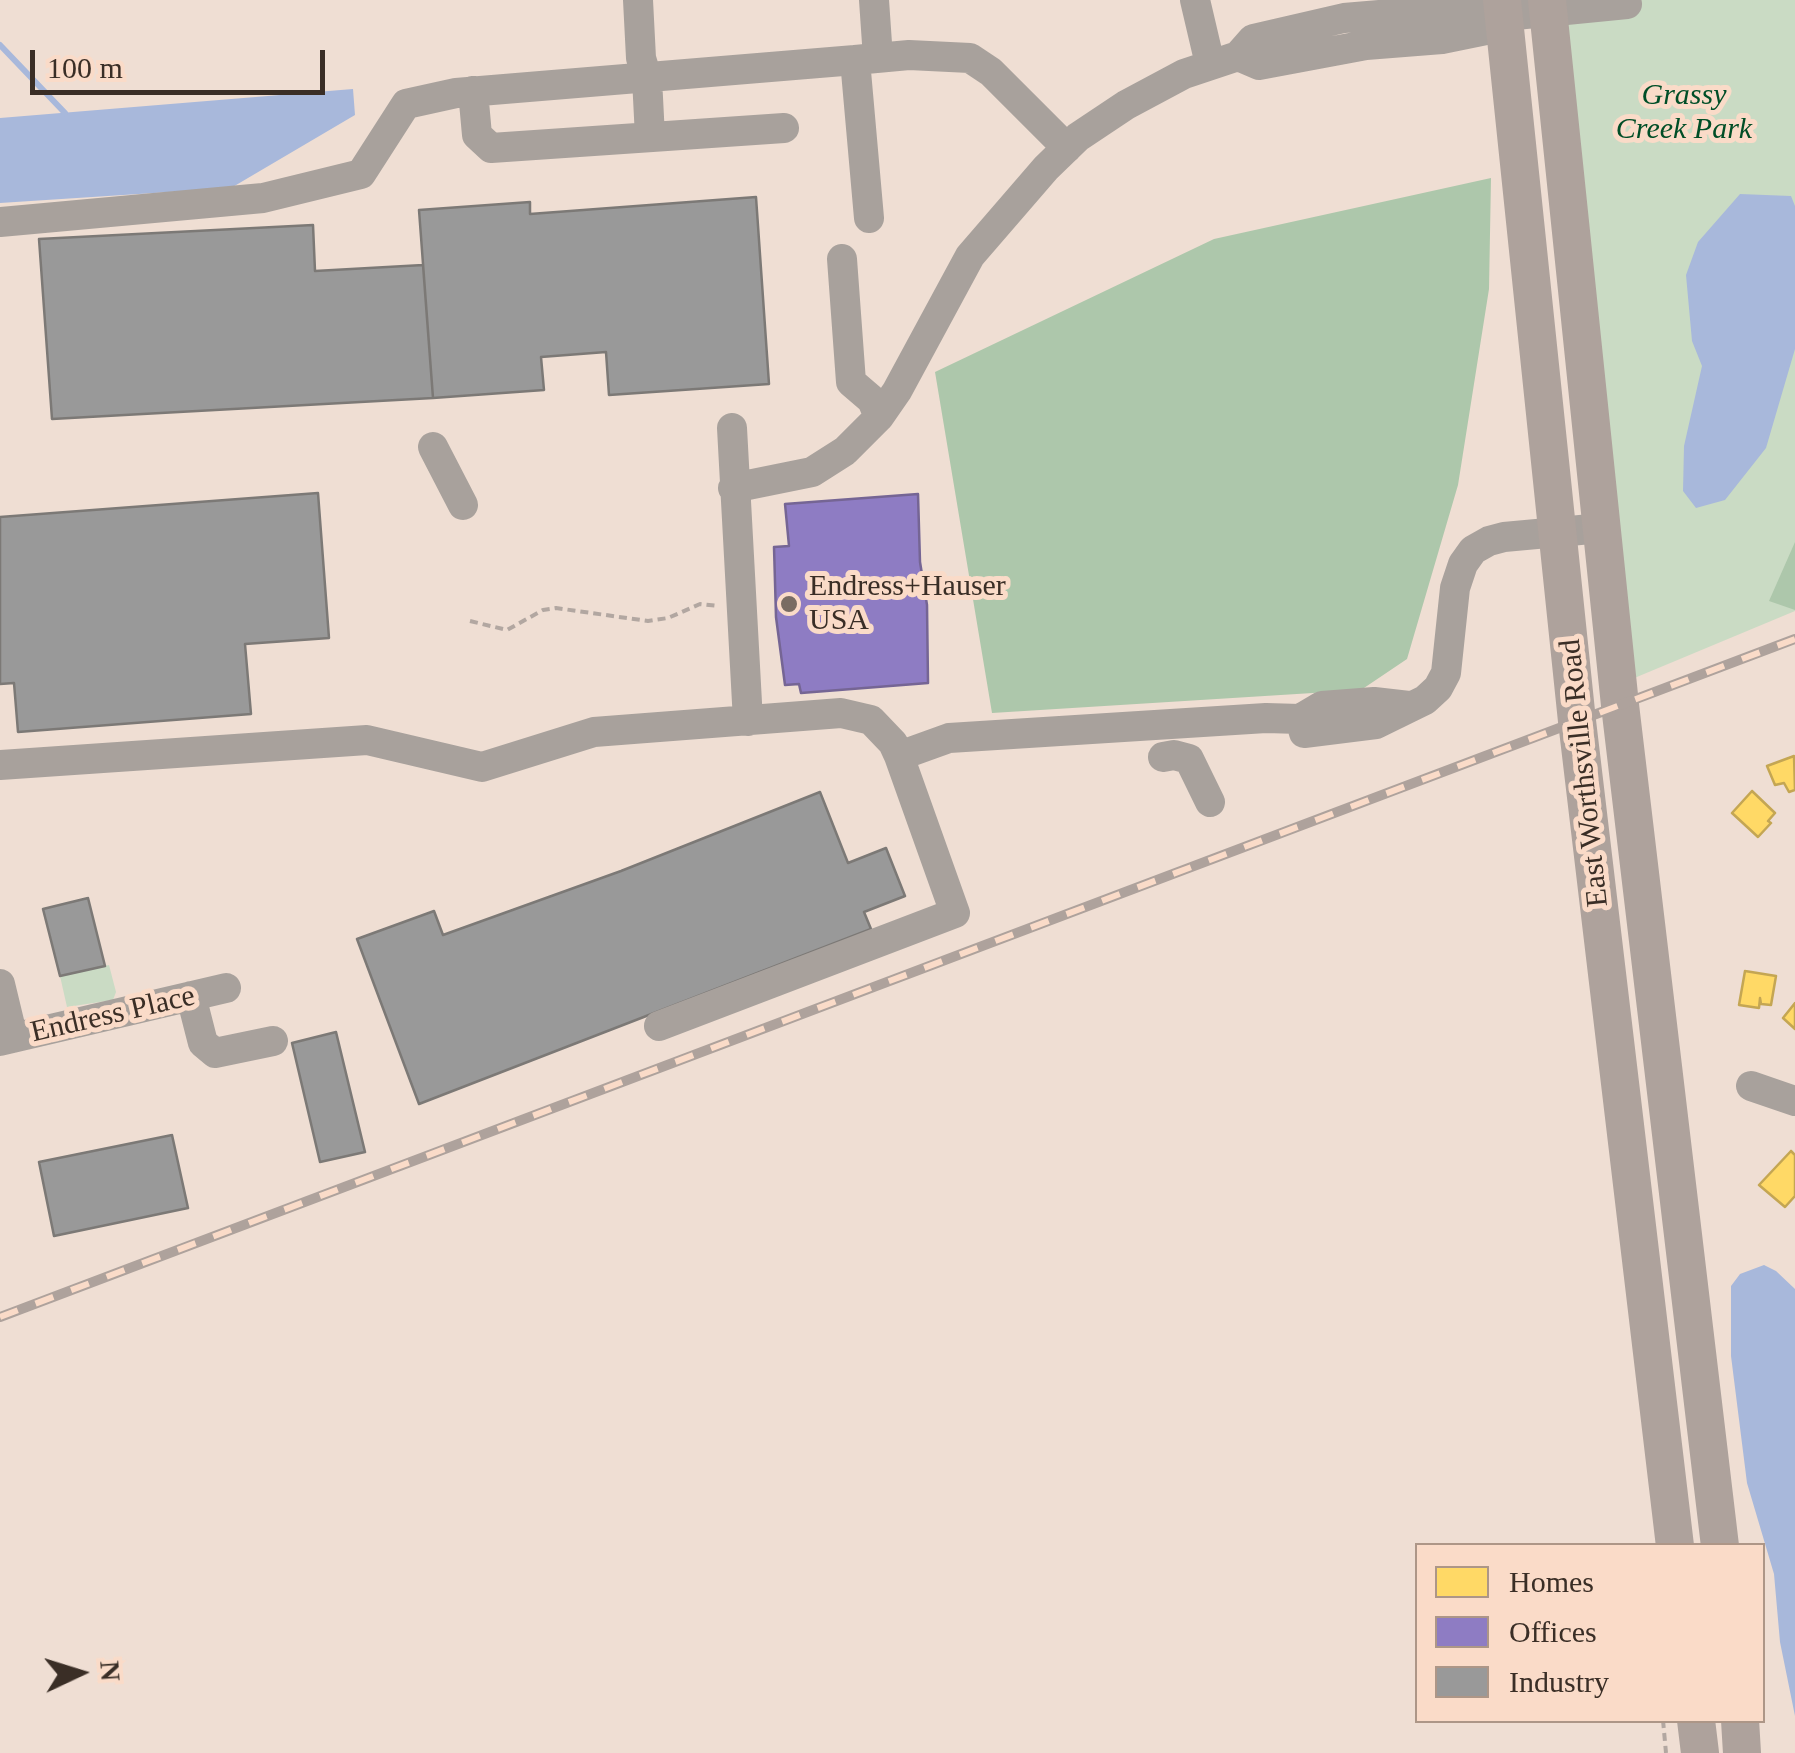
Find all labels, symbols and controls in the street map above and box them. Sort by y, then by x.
scale bar [35,30,330,92]
text: 100 m [47,51,123,84]
park label: Grassy Creek Park [1616,78,1752,148]
place label: Endress+Hauser USA [809,569,1006,640]
marker: Endress+Hauser USA [778,593,800,615]
street label: East Worthsville Road [1553,637,1617,909]
street label: Endress Place [27,979,199,1051]
legend [1415,1543,1765,1723]
text: Homes [1509,1565,1594,1598]
text: Offices [1509,1615,1597,1648]
north arrow [30,1623,130,1723]
text: N [94,1660,127,1682]
text: Industry [1509,1665,1609,1698]

